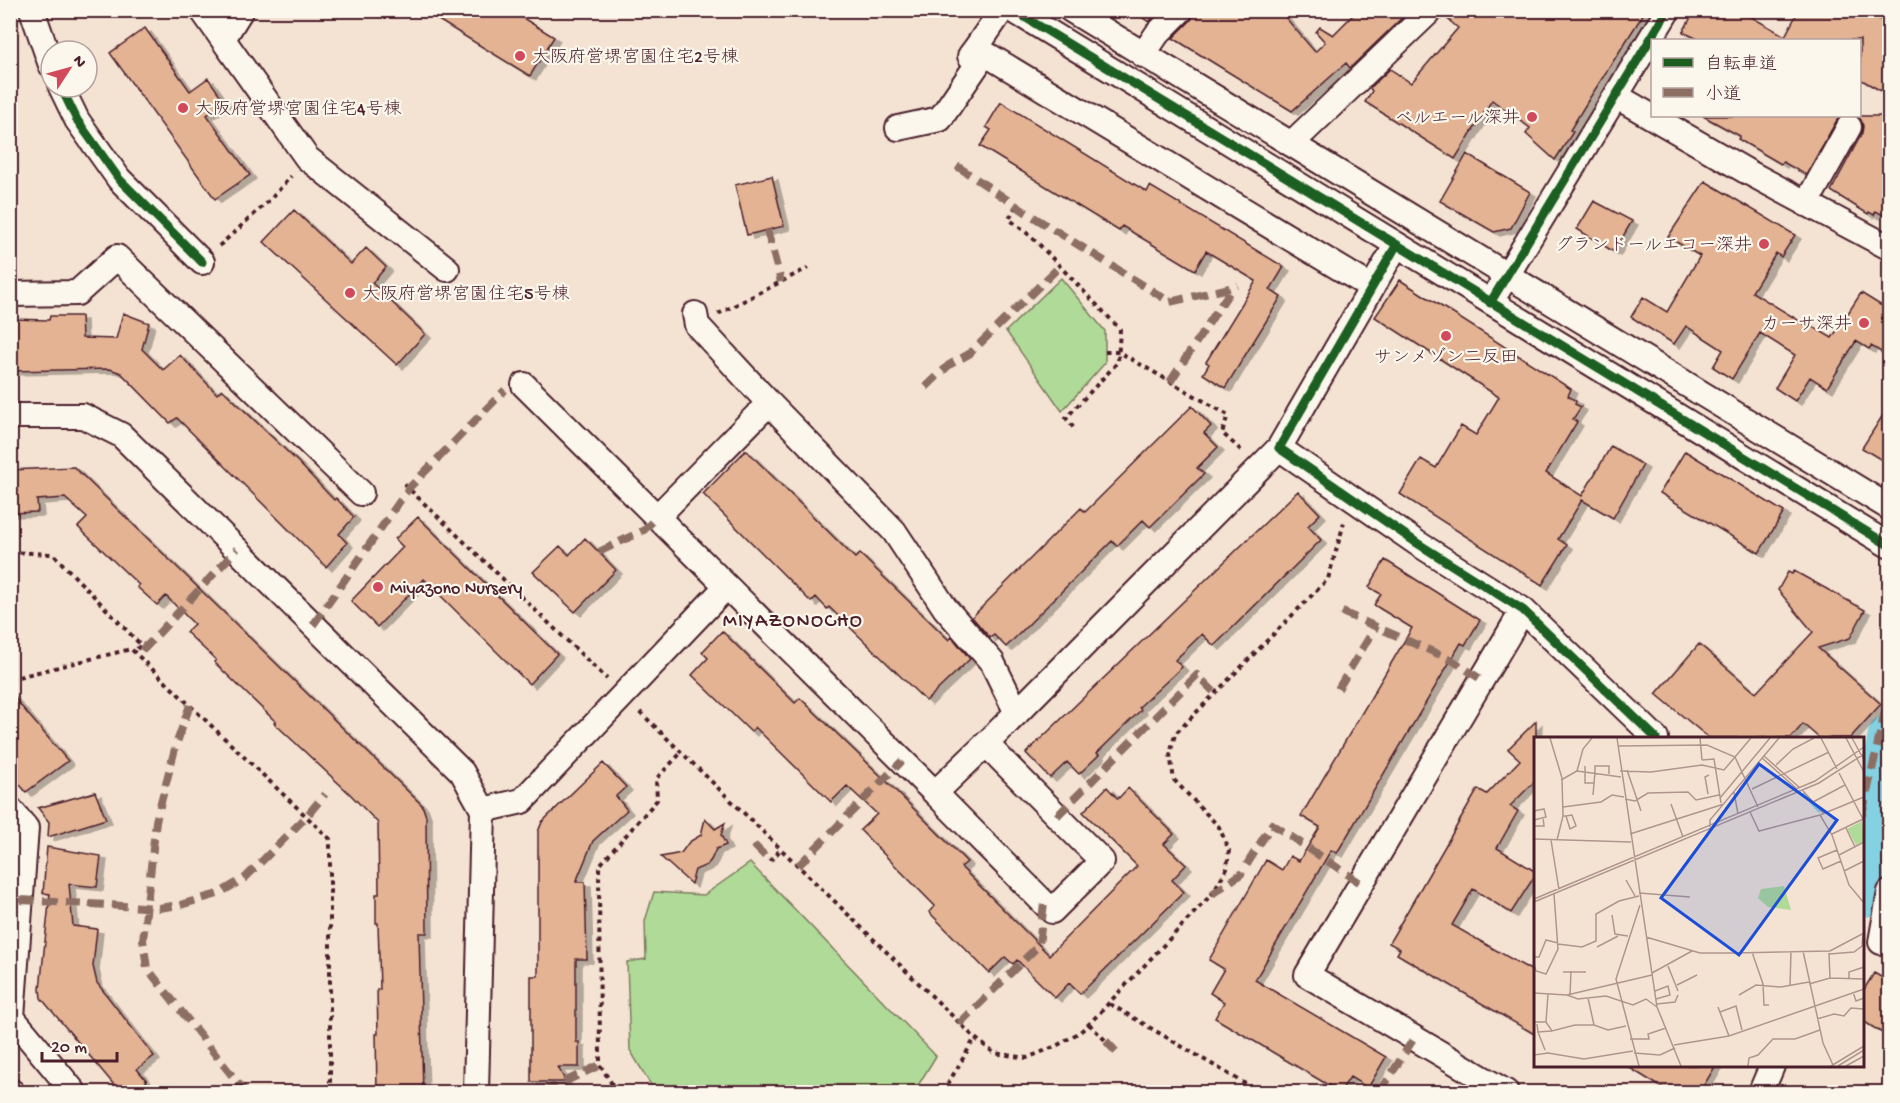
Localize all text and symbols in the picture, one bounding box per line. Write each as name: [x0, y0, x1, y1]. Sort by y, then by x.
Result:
north arrow: [39, 39, 99, 99]
legend: [1651, 39, 1861, 117]
place label: 大阪府営堺宮園住宅2号棟: [532, 47, 739, 69]
marker: 大阪府営堺宮園住宅2号棟: [513, 49, 527, 63]
text: N: [68, 52, 89, 72]
text: 自転車道: [1705, 54, 1777, 76]
text: 小道: [1705, 84, 1741, 106]
place label: 大阪府営堺宮園住宅4号棟: [195, 99, 402, 121]
marker: 大阪府営堺宮園住宅4号棟: [176, 101, 190, 115]
place label: ベルエール深井: [1395, 108, 1520, 130]
marker: ベルエール深井: [1525, 110, 1539, 124]
place label: グランドールエコー深井: [1555, 235, 1752, 257]
marker: グランドールエコー深井: [1757, 237, 1771, 251]
place label: 大阪府営堺宮園住宅5号棟: [362, 284, 569, 306]
marker: 大阪府営堺宮園住宅5号棟: [343, 286, 357, 300]
place label: カーサ深井: [1761, 314, 1852, 336]
marker: カーサ深井: [1857, 316, 1871, 330]
marker: サンメゾン二反田: [1439, 329, 1453, 343]
place label: サンメゾン二反田: [1374, 347, 1518, 369]
place label: Miyazono Nursery: [390, 579, 523, 600]
marker: Miyazono Nursery: [371, 580, 385, 594]
district label: MIYAZONOCHO: [723, 611, 863, 634]
inset map: [1534, 737, 1864, 1067]
scale bar: [42, 1025, 117, 1063]
text: 20 m: [51, 1038, 87, 1059]

